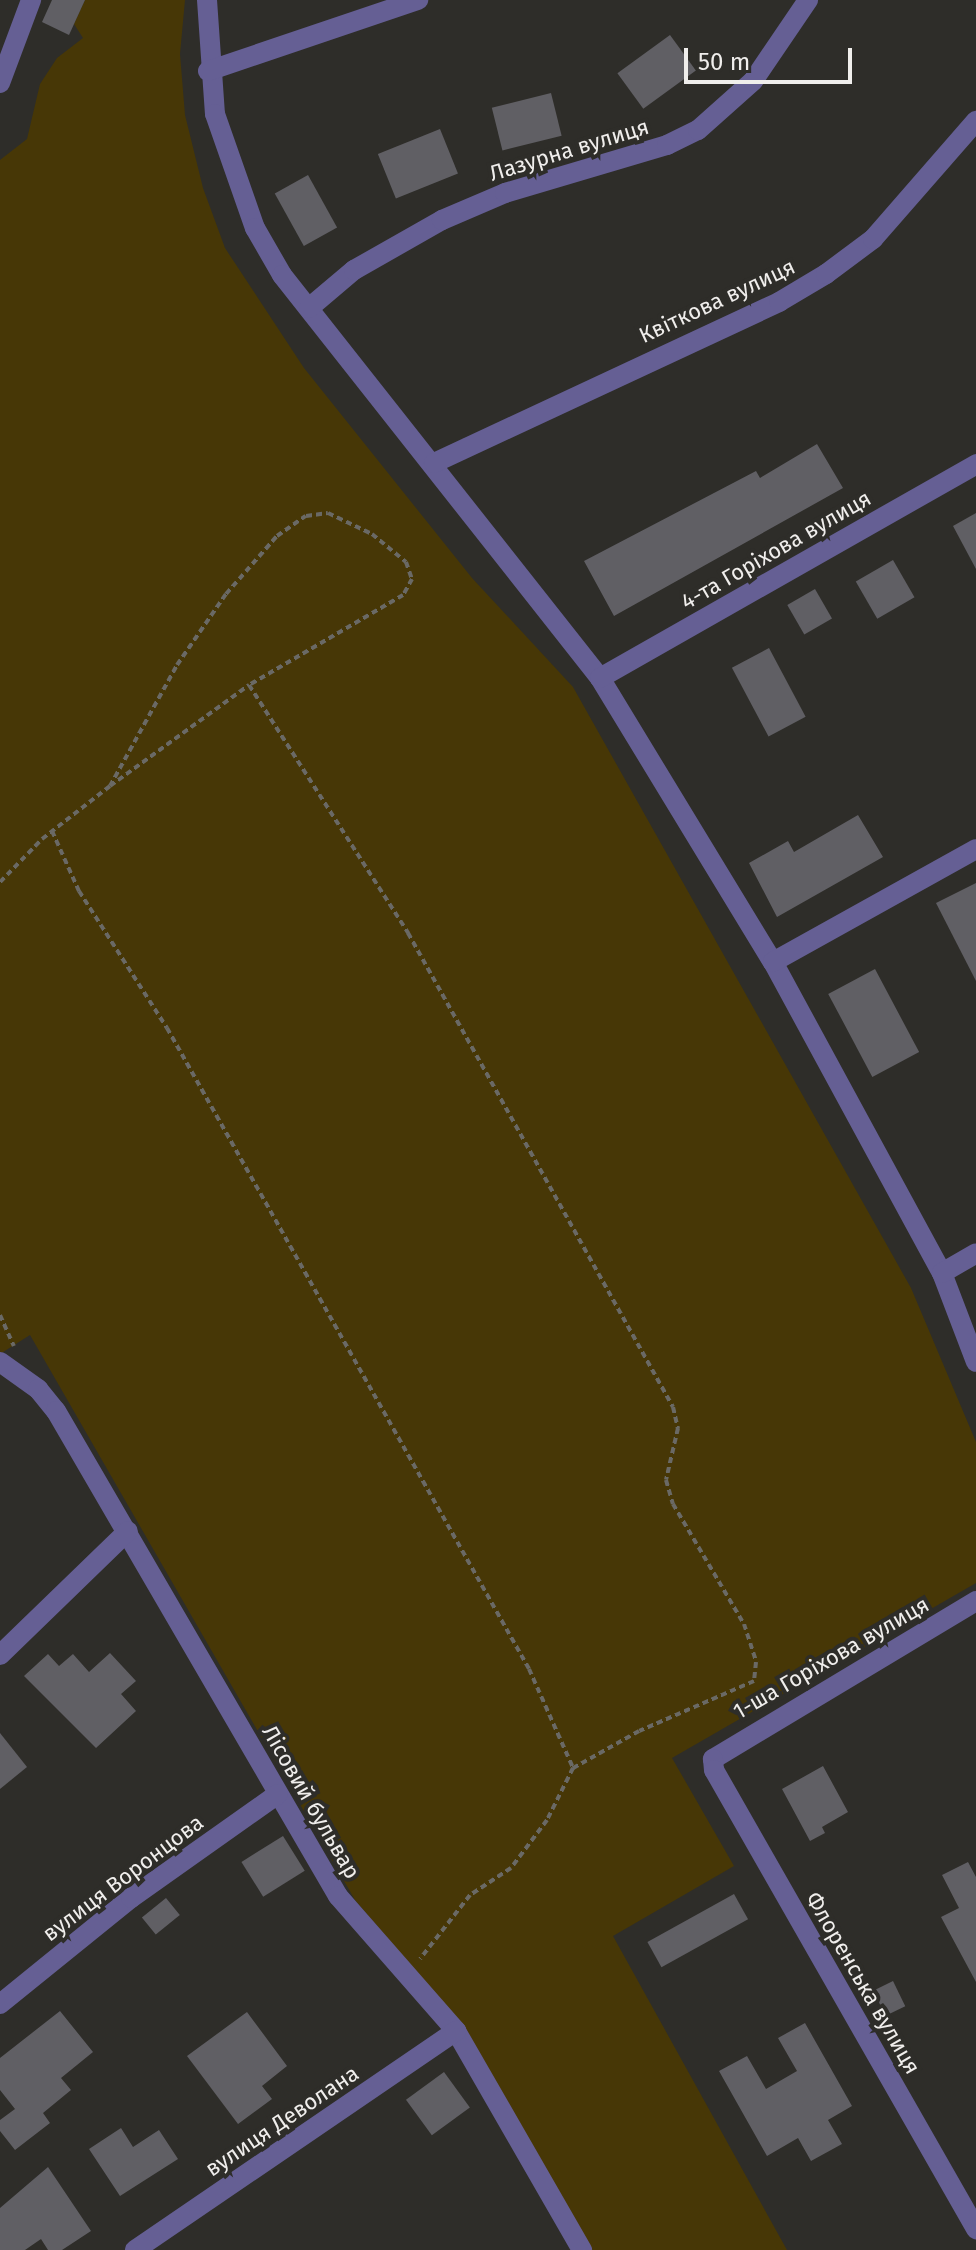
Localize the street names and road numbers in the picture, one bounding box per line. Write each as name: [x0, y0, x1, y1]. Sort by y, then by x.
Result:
street label: Лазурна вулиця: [486, 113, 652, 187]
street label: Квіткова вулиця: [635, 253, 799, 349]
street label: 4-та Горіхова вулиця: [676, 485, 876, 615]
street label: 1-ша Горіхова вулиця: [728, 1591, 934, 1725]
street label: Лісовий бульвар: [256, 1721, 366, 1883]
street label: вулиця Воронцова: [38, 1809, 208, 1947]
street label: Флоренська вулиця: [800, 1887, 926, 2079]
street label: вулиця Деволана: [200, 2060, 364, 2182]

